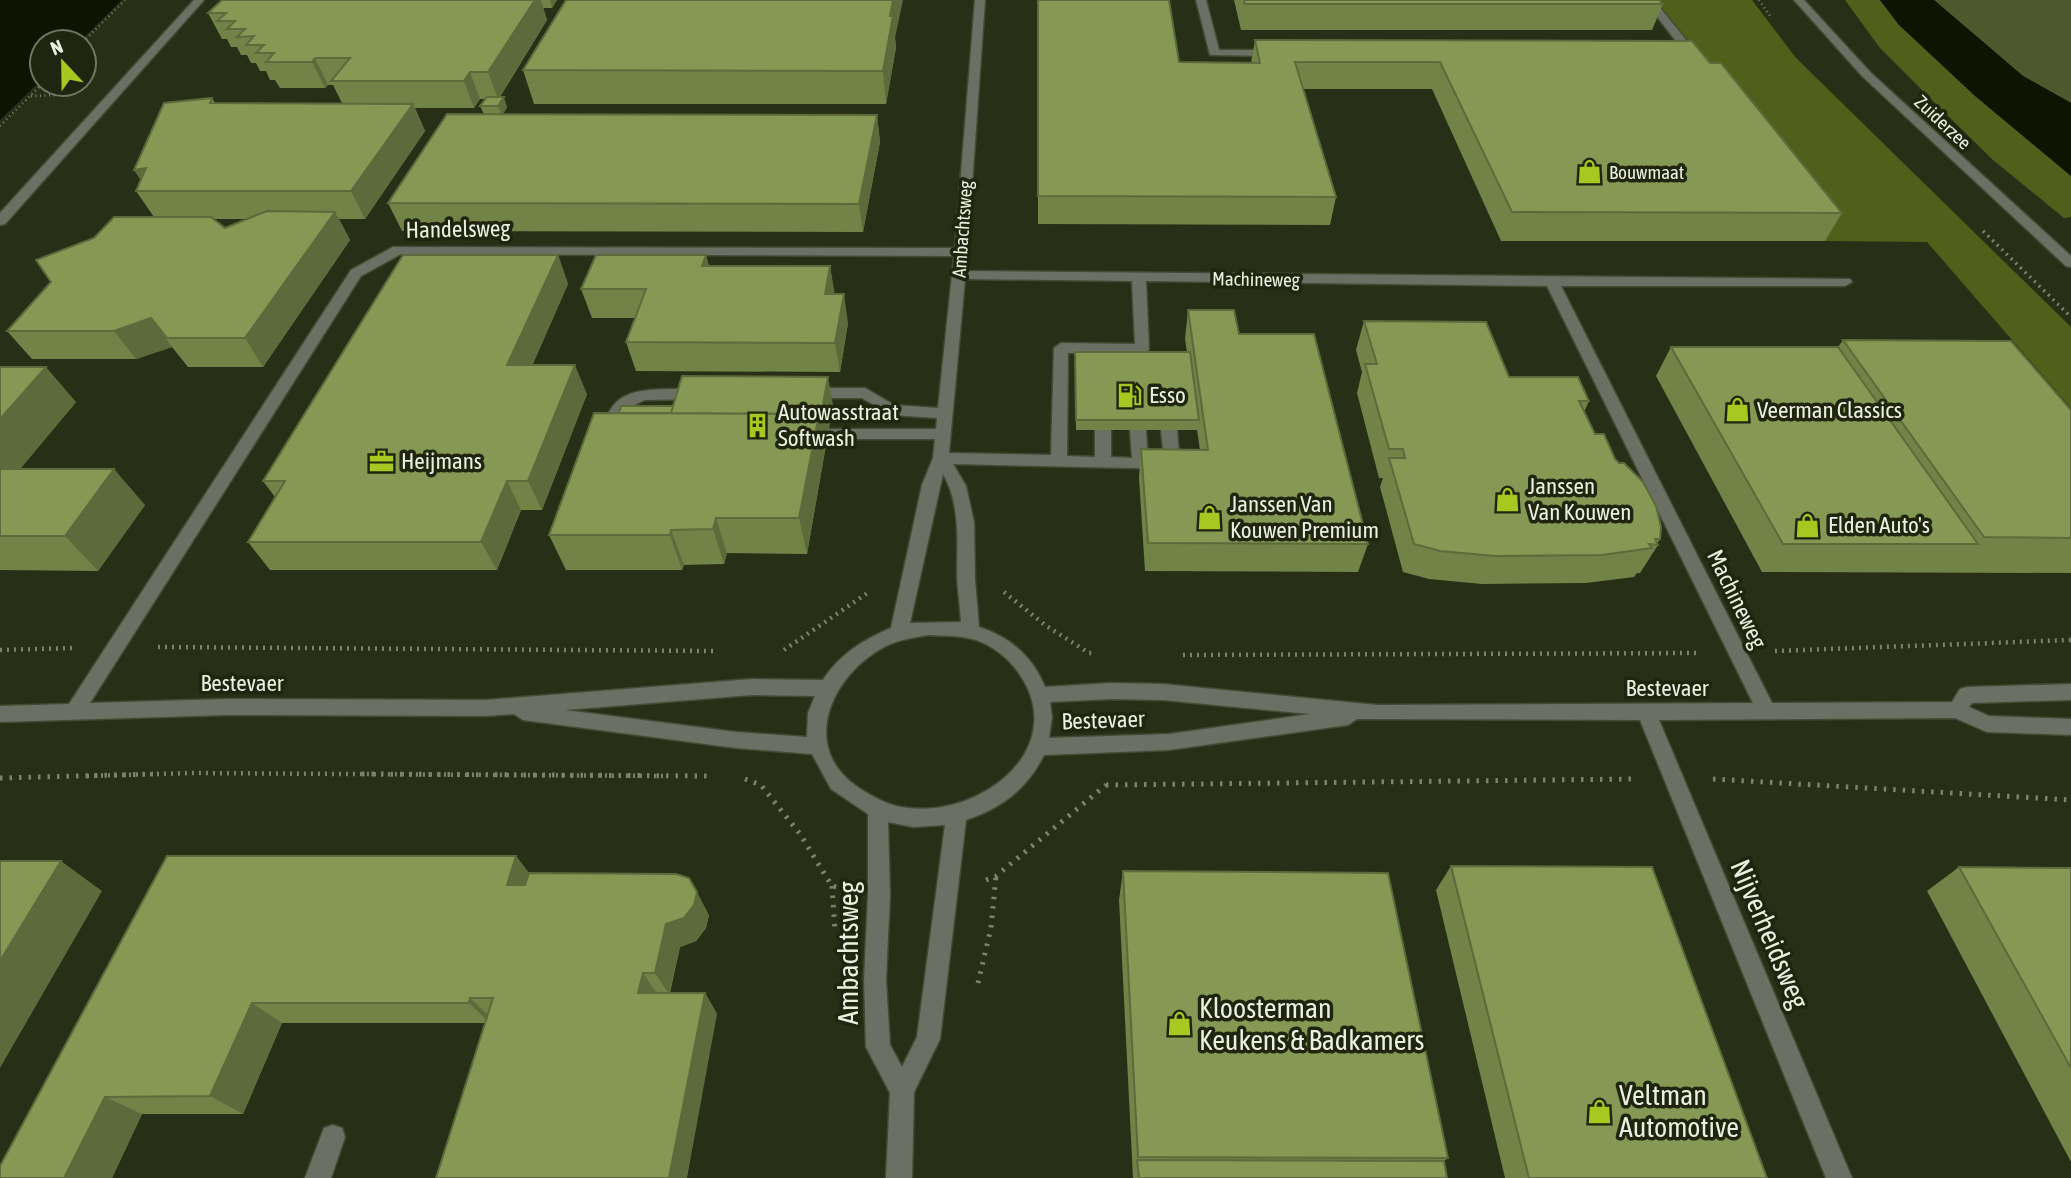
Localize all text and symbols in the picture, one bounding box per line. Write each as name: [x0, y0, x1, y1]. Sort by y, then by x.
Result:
north arrow: [28, 28, 98, 98]
text: N: [47, 35, 66, 60]
street label: Zuiderzee: [1910, 90, 1976, 154]
shop icon: Bouwmaat: [1575, 158, 1603, 186]
place label: Bouwmaat: [1609, 161, 1684, 183]
street label: Ambachtsweg: [948, 179, 976, 278]
street label: Handelsweg: [405, 215, 511, 243]
street label: Machineweg: [1212, 267, 1301, 291]
fuel station icon: Esso: [1115, 381, 1143, 409]
place label: Esso: [1149, 382, 1186, 408]
shop icon: Veerman Classics: [1723, 396, 1751, 424]
place label: Veerman Classics: [1757, 397, 1902, 423]
place label: Autowasstraat Softwash: [778, 399, 899, 451]
building icon: Autowasstraat Softwash: [744, 411, 772, 439]
office icon: Heijmans: [367, 447, 395, 475]
place label: Heijmans: [401, 448, 482, 474]
place label: Janssen Van Kouwen: [1528, 473, 1631, 525]
shop icon: Janssen Van Kouwen: [1494, 485, 1522, 513]
place label: Janssen Van Kouwen Premium: [1230, 491, 1379, 543]
shop icon: Janssen Van Kouwen Premium: [1196, 503, 1224, 531]
shop icon: Elden Auto's: [1794, 511, 1822, 539]
place label: Elden Auto's: [1828, 512, 1930, 538]
street label: Machineweg: [1702, 546, 1772, 653]
street label: Bestevaer: [200, 670, 285, 696]
street label: Bestevaer: [1625, 675, 1710, 701]
street label: Bestevaer: [1061, 706, 1146, 734]
street label: Nijverheidsweg: [1724, 855, 1816, 1013]
street label: Ambachtsweg: [832, 881, 864, 1025]
place label: Kloosterman Keukens & Badkamers: [1199, 992, 1425, 1056]
shop icon: Kloosterman Keukens & Badkamers: [1165, 1010, 1193, 1038]
place label: Veltman Automotive: [1619, 1079, 1739, 1143]
shop icon: Veltman Automotive: [1585, 1097, 1613, 1125]

